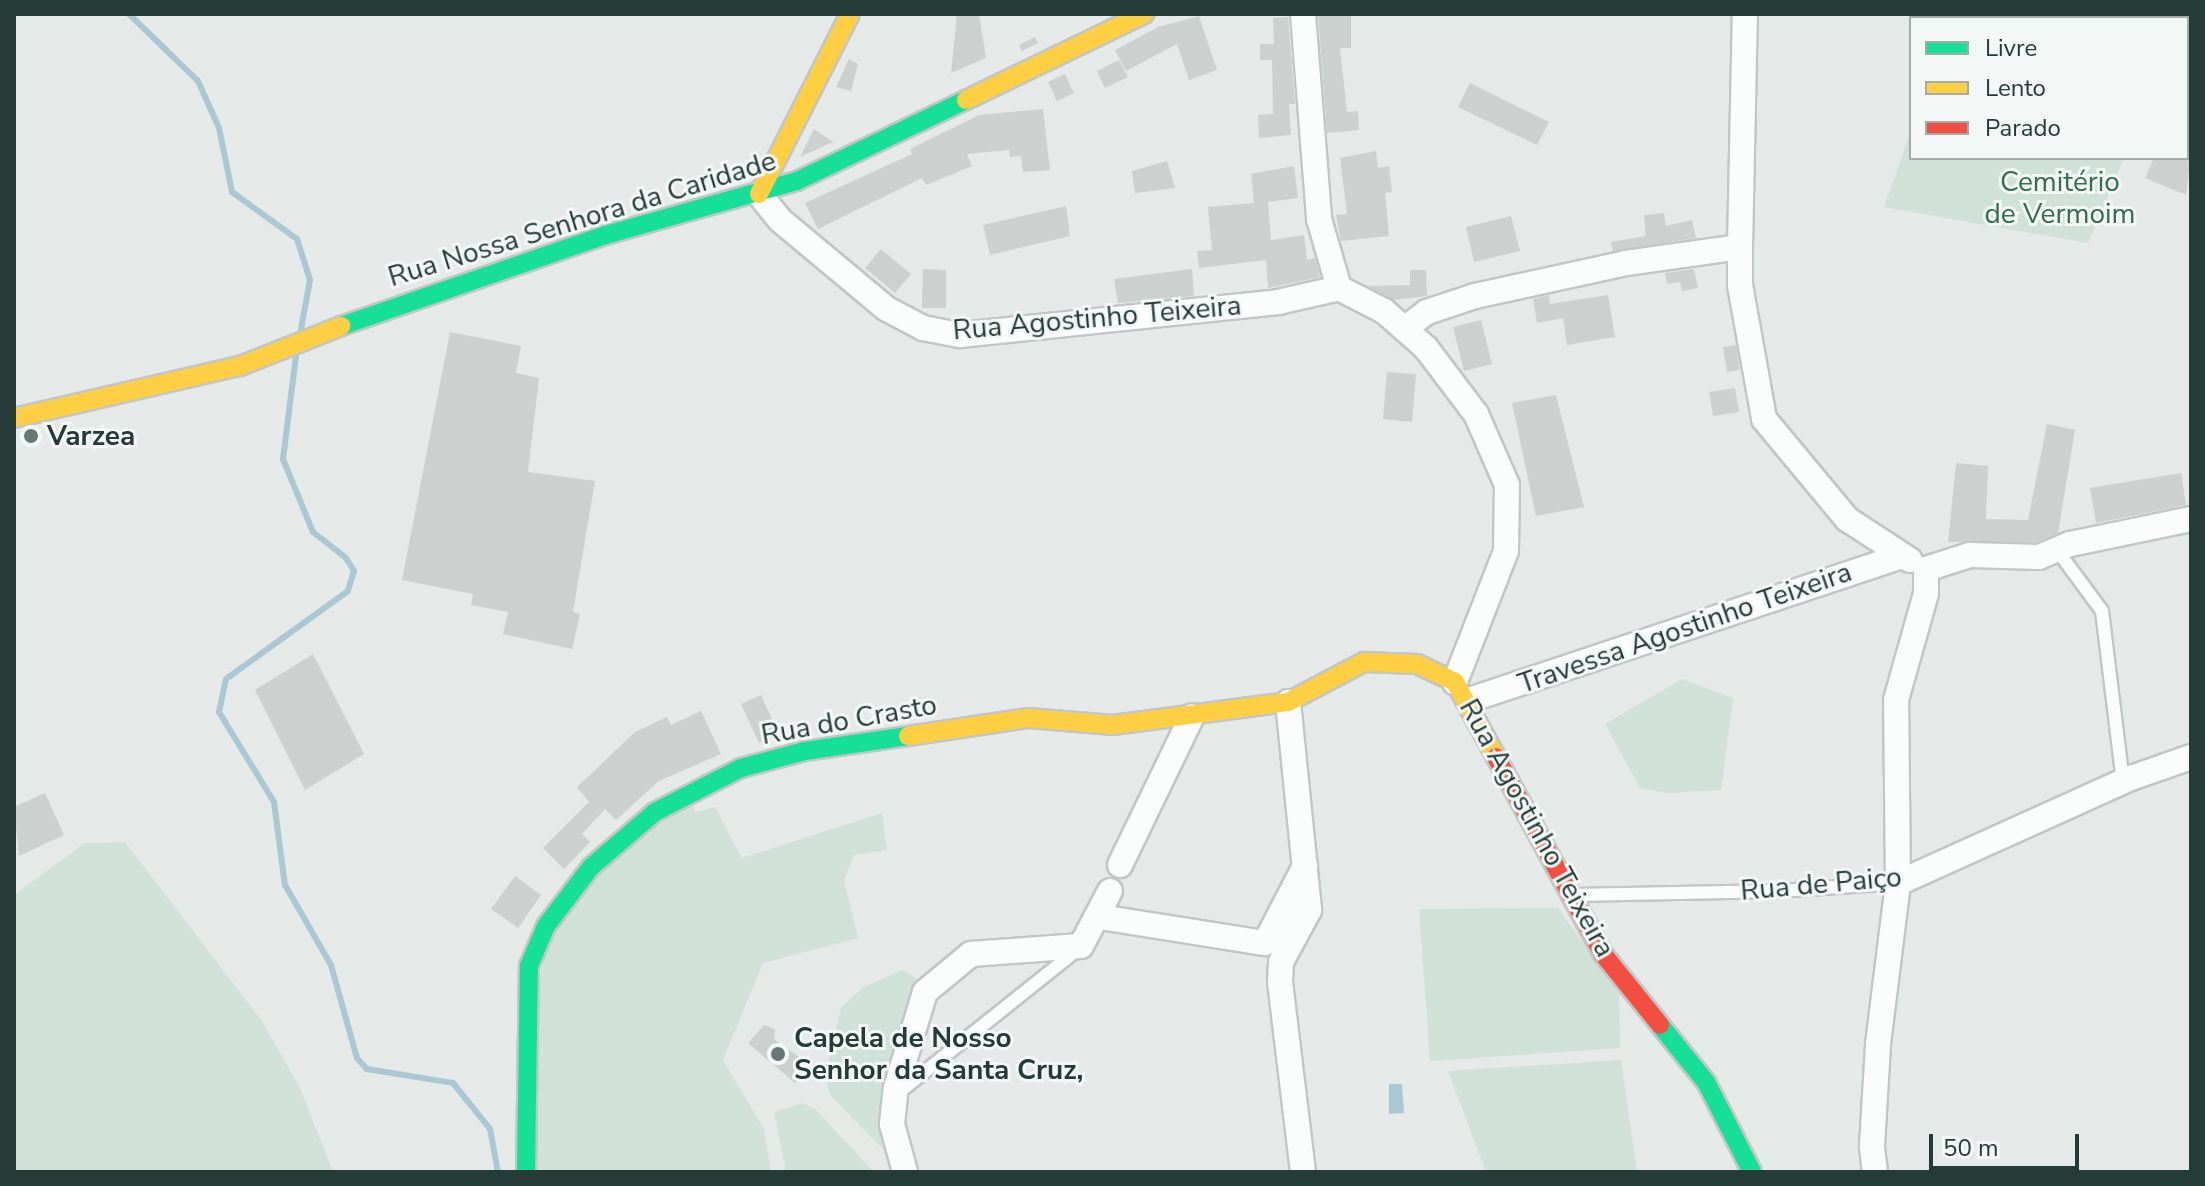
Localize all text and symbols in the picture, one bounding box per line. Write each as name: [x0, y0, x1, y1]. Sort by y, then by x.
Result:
legend: [1909, 16, 2189, 160]
text: Livre: [1985, 32, 2037, 64]
text: Lento: [1985, 72, 2046, 104]
text: Parado: [1985, 112, 2061, 144]
street label: Rua Nossa Senhora da Caridade: [384, 144, 780, 294]
park label: Cemitério de Vermoim: [1985, 165, 2135, 231]
street label: Rua Agostinho Teixeira: [951, 289, 1243, 347]
place label: Varzea: [47, 419, 135, 453]
marker: Varzea: [22, 427, 40, 445]
street label: Travessa Agostinho Teixeira: [1514, 555, 1856, 701]
street label: Rua do Crasto: [759, 688, 939, 752]
street label: Rua Agostinho Teixeira: [1452, 693, 1622, 963]
street label: Rua de Paiço: [1739, 860, 1903, 908]
place label: Capela de Nosso Senhor da Santa Cruz,: [794, 1021, 1083, 1087]
marker: Capela de Nosso Senhor da Santa Cruz,: [769, 1045, 787, 1063]
scale bar: [1933, 1118, 2083, 1168]
text: 50 m: [1943, 1132, 1999, 1164]

